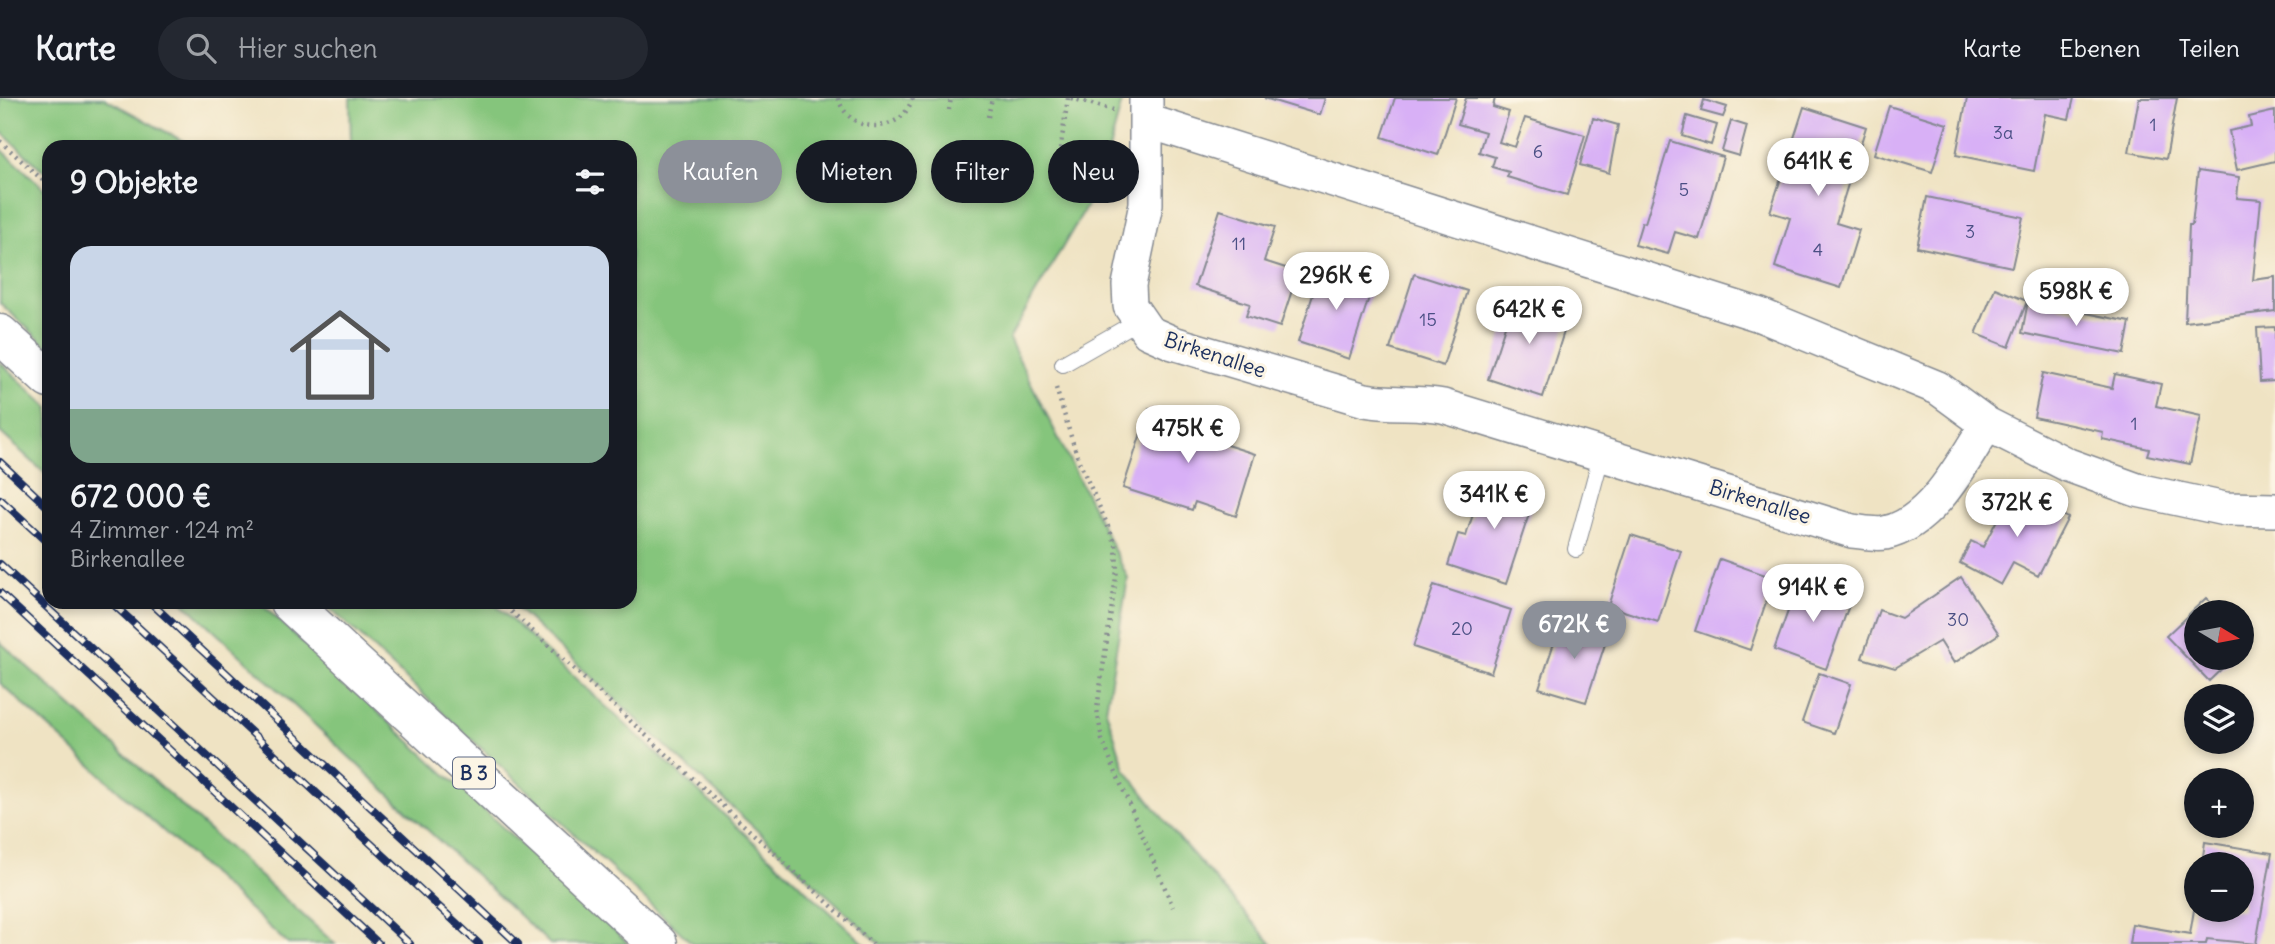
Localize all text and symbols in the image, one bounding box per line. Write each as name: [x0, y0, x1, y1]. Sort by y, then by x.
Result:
search box: [158, 17, 648, 80]
text: Karte: [35, 27, 116, 69]
icon: search: [182, 29, 220, 67]
text: Hier suchen: [238, 32, 378, 65]
text: Karte: [1963, 33, 2022, 63]
text: Ebenen: [2060, 33, 2141, 63]
text: Teilen: [2179, 33, 2240, 63]
house number: 1: [2149, 113, 2157, 136]
house number: 3a: [1993, 121, 2013, 144]
pin: 641K €: [1761, 139, 1875, 198]
chip: Kaufen: [658, 140, 782, 203]
chip: Mieten: [796, 140, 917, 203]
chip: Filter: [931, 140, 1034, 203]
chip: Neu: [1048, 140, 1139, 203]
house number: 6: [1533, 140, 1543, 163]
text: 641K €: [1783, 146, 1853, 175]
text: 9 Objekte: [70, 163, 198, 201]
icon: filters: [571, 163, 609, 201]
house number: 5: [1679, 178, 1689, 201]
house number: 3: [1965, 220, 1975, 243]
house number: 11: [1232, 232, 1246, 255]
house number: 4: [1813, 238, 1823, 261]
pin: 296K €: [1279, 252, 1393, 312]
text: 296K €: [1299, 260, 1373, 289]
pin: 598K €: [2019, 268, 2133, 328]
text: 598K €: [2039, 276, 2113, 305]
pin: 642K €: [1472, 286, 1586, 346]
icon: home: [277, 292, 403, 418]
text: 642K €: [1492, 294, 1566, 323]
house number: 15: [1419, 308, 1437, 331]
street label: Birkenallee: [1161, 325, 1269, 384]
pin: 475K €: [1131, 406, 1245, 465]
house number: 1: [2130, 412, 2138, 435]
text: 475K €: [1152, 413, 1224, 442]
pin: 341K €: [1437, 472, 1551, 531]
street label: Birkenallee: [1706, 473, 1814, 530]
text: 672 000 €: [70, 477, 211, 515]
text: 341K €: [1459, 479, 1529, 508]
pin: 372K €: [1960, 480, 2074, 539]
text: 372K €: [1981, 487, 2053, 516]
text: 4 Zimmer · 124 m²: [70, 515, 254, 544]
text: Birkenallee: [70, 544, 185, 573]
pin: 914K €: [1756, 564, 1870, 624]
text: 914K €: [1778, 572, 1848, 601]
north arrow: [2184, 600, 2254, 670]
map controls: [2184, 600, 2254, 922]
pin: 672K €: [1517, 602, 1631, 661]
house number: 30: [1947, 608, 1969, 631]
text: 672K €: [1538, 609, 1610, 638]
house number: 20: [1451, 617, 1473, 640]
button: layers: [2184, 684, 2254, 754]
road number: B 3: [453, 758, 495, 788]
button: +: [2184, 768, 2254, 838]
button: −: [2184, 852, 2254, 922]

